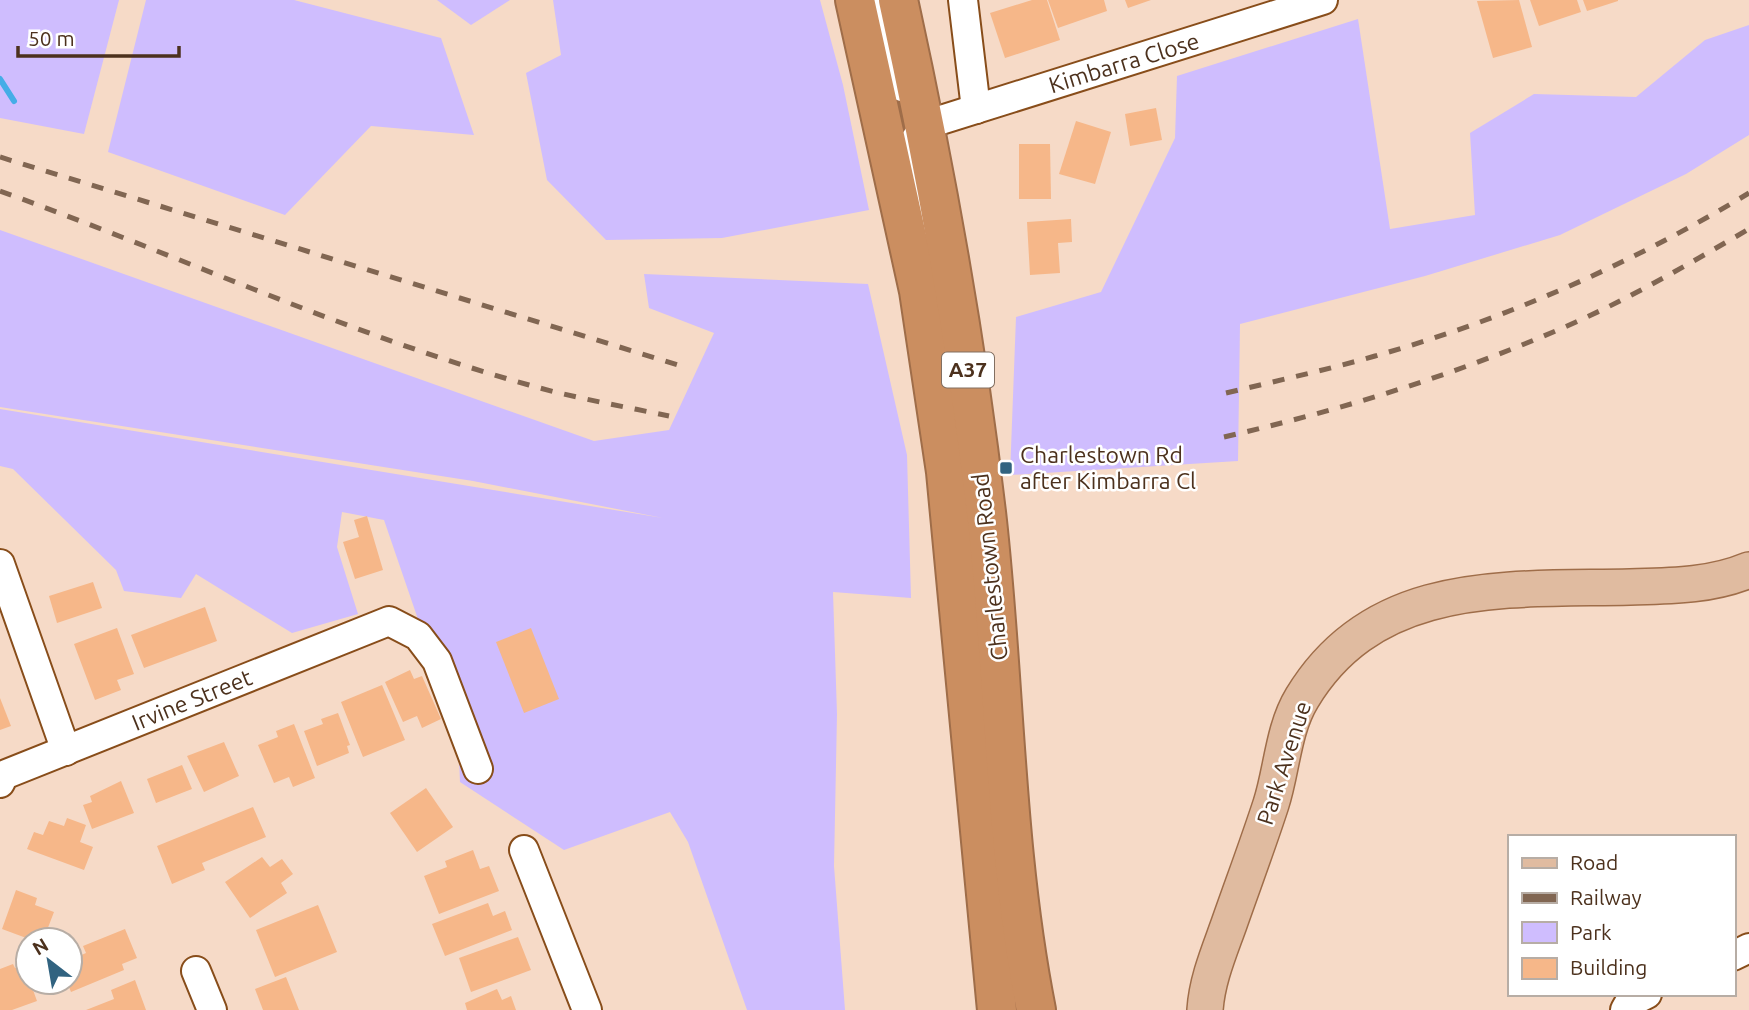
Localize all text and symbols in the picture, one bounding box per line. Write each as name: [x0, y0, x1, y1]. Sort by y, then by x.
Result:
scale bar: [18, 14, 178, 58]
text: 50 m: [28, 26, 75, 50]
street label: Kimbarra Close: [1046, 28, 1202, 97]
road number: A37: [942, 352, 994, 388]
place label: Charlestown Rd after Kimbarra Cl: [1020, 442, 1196, 493]
marker: Charlestown Rd after Kimbarra Cl: [998, 460, 1014, 476]
street label: Charlestown Road: [967, 472, 1012, 662]
street label: Irvine Street: [128, 664, 255, 735]
street label: Park Avenue: [1252, 698, 1315, 828]
legend: [1508, 835, 1735, 996]
text: Road: [1570, 850, 1618, 874]
text: Railway: [1570, 885, 1642, 909]
text: Park: [1570, 920, 1612, 944]
north arrow: [14, 926, 84, 996]
text: N: [28, 933, 52, 960]
text: Building: [1570, 955, 1647, 979]

